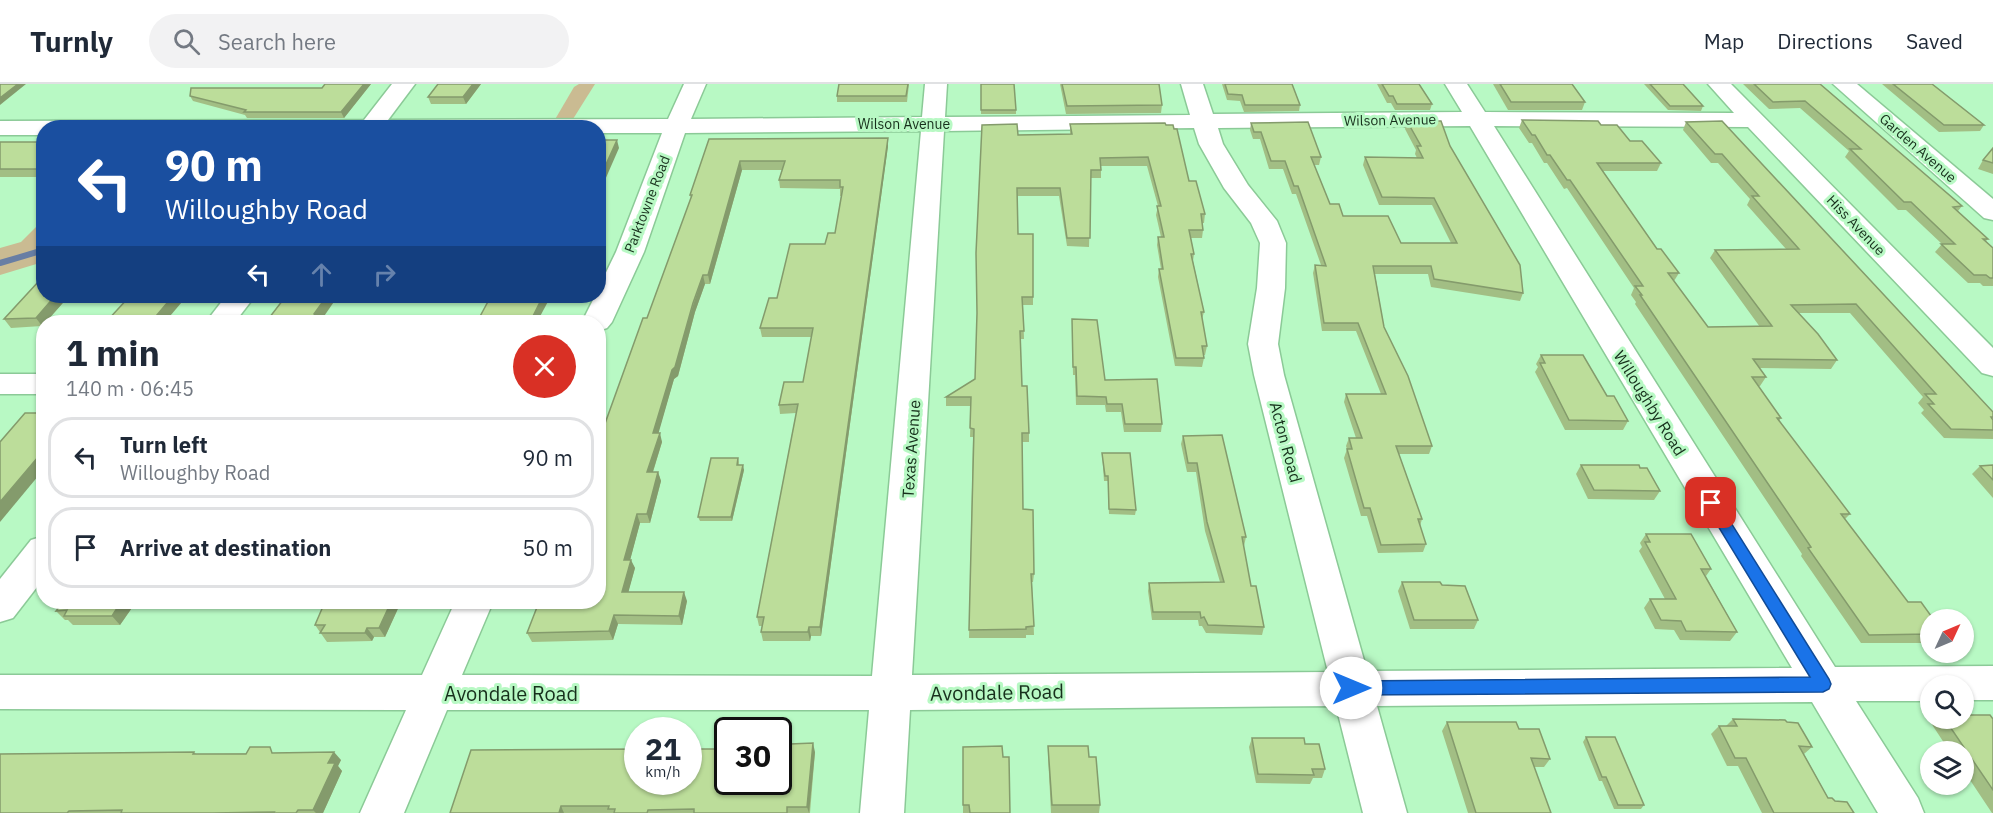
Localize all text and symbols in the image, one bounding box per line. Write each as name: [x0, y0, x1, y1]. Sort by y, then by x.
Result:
search box: [149, 14, 569, 68]
text: Turnly: [30, 23, 113, 60]
icon: search: [170, 25, 203, 58]
text: Search here: [218, 27, 336, 56]
text: Map: [1704, 27, 1744, 55]
text: Directions: [1777, 27, 1873, 55]
text: Saved: [1906, 27, 1963, 55]
street label: Wilson Avenue: [1344, 110, 1437, 130]
street label: Garden Avenue: [1876, 110, 1960, 187]
street label: Wilson Avenue: [858, 115, 951, 133]
text: 90 m: [165, 138, 263, 193]
icon: left: [66, 144, 144, 222]
street label: Parktowne Road: [620, 153, 674, 255]
text: Willoughby Road: [165, 191, 368, 226]
street label: Hiss Avenue: [1823, 191, 1889, 259]
icon: left: [242, 258, 275, 291]
icon: ahead: [305, 258, 338, 291]
icon: right: [368, 258, 401, 291]
text: 1 min: [66, 329, 160, 376]
button: close: [513, 335, 576, 398]
street label: Willoughby Road: [1610, 347, 1690, 459]
text: 140 m · 06:45: [66, 375, 194, 402]
street label: Texas Avenue: [898, 399, 924, 499]
street label: Acton Road: [1266, 400, 1306, 484]
text: Turn left: [120, 430, 208, 459]
icon: left: [69, 441, 102, 474]
text: 90 m: [522, 443, 573, 472]
text: Willoughby Road: [120, 459, 270, 486]
pin: [1685, 477, 1736, 528]
icon: arrive: [1694, 486, 1727, 519]
icon: arrive: [69, 531, 102, 564]
text: Arrive at destination: [120, 533, 331, 562]
text: 50 m: [522, 533, 573, 562]
north arrow: [1920, 609, 1974, 663]
map controls: [1920, 609, 1974, 795]
position arrow: [1319, 656, 1383, 720]
button: search: [1920, 675, 1974, 729]
street label: Avondale Road: [930, 677, 1064, 707]
street label: Avondale Road: [444, 680, 578, 707]
speed limit sign: 30: [714, 717, 792, 795]
text: 21: [645, 729, 681, 768]
button: layers: [1920, 741, 1974, 795]
text: km/h: [645, 762, 681, 781]

